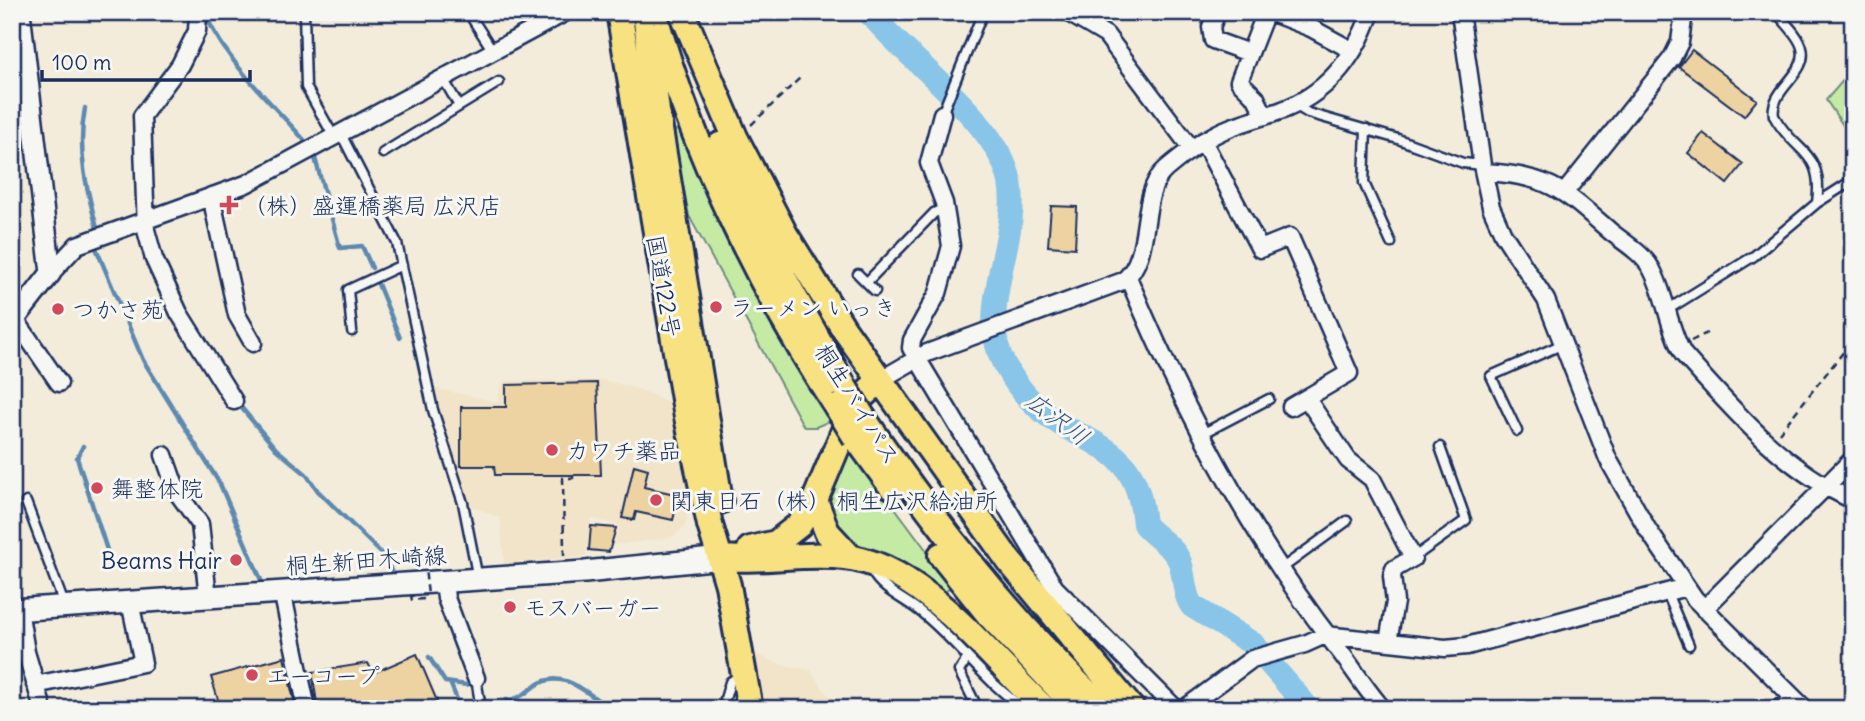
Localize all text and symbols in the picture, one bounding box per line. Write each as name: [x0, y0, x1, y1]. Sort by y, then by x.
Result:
scale bar: [42, 38, 250, 82]
text: 100 m: [52, 49, 111, 76]
place label: （株）盛運橋薬局 広沢店: [243, 191, 501, 220]
marker: （株）盛運橋薬局 広沢店: [221, 197, 237, 213]
street label: 国道122号: [641, 233, 687, 339]
place label: ラーメン いっき: [730, 293, 896, 322]
place label: つかさ苑: [72, 295, 164, 324]
marker: ラーメン いっき: [708, 299, 724, 315]
marker: つかさ苑: [50, 301, 66, 317]
street label: 桐生バイパス: [809, 338, 907, 470]
water label: 広沢川: [1020, 384, 1096, 452]
place label: カワチ薬品: [566, 436, 681, 465]
marker: カワチ薬品: [544, 442, 560, 458]
place label: 舞整体院: [111, 474, 203, 503]
marker: 舞整体院: [89, 480, 105, 496]
place label: 関東日石（株） 桐生広沢給油所: [670, 486, 997, 515]
marker: 関東日石（株） 桐生広沢給油所: [648, 492, 664, 508]
street label: 桐生新田木崎線: [285, 540, 447, 580]
place label: Beams Hair: [101, 546, 223, 575]
marker: Beams Hair: [228, 552, 244, 568]
place label: モスバーガー: [524, 593, 662, 622]
marker: モスバーガー: [502, 599, 518, 615]
place label: エーコープ: [266, 661, 380, 690]
marker: エーコープ: [244, 667, 260, 683]

